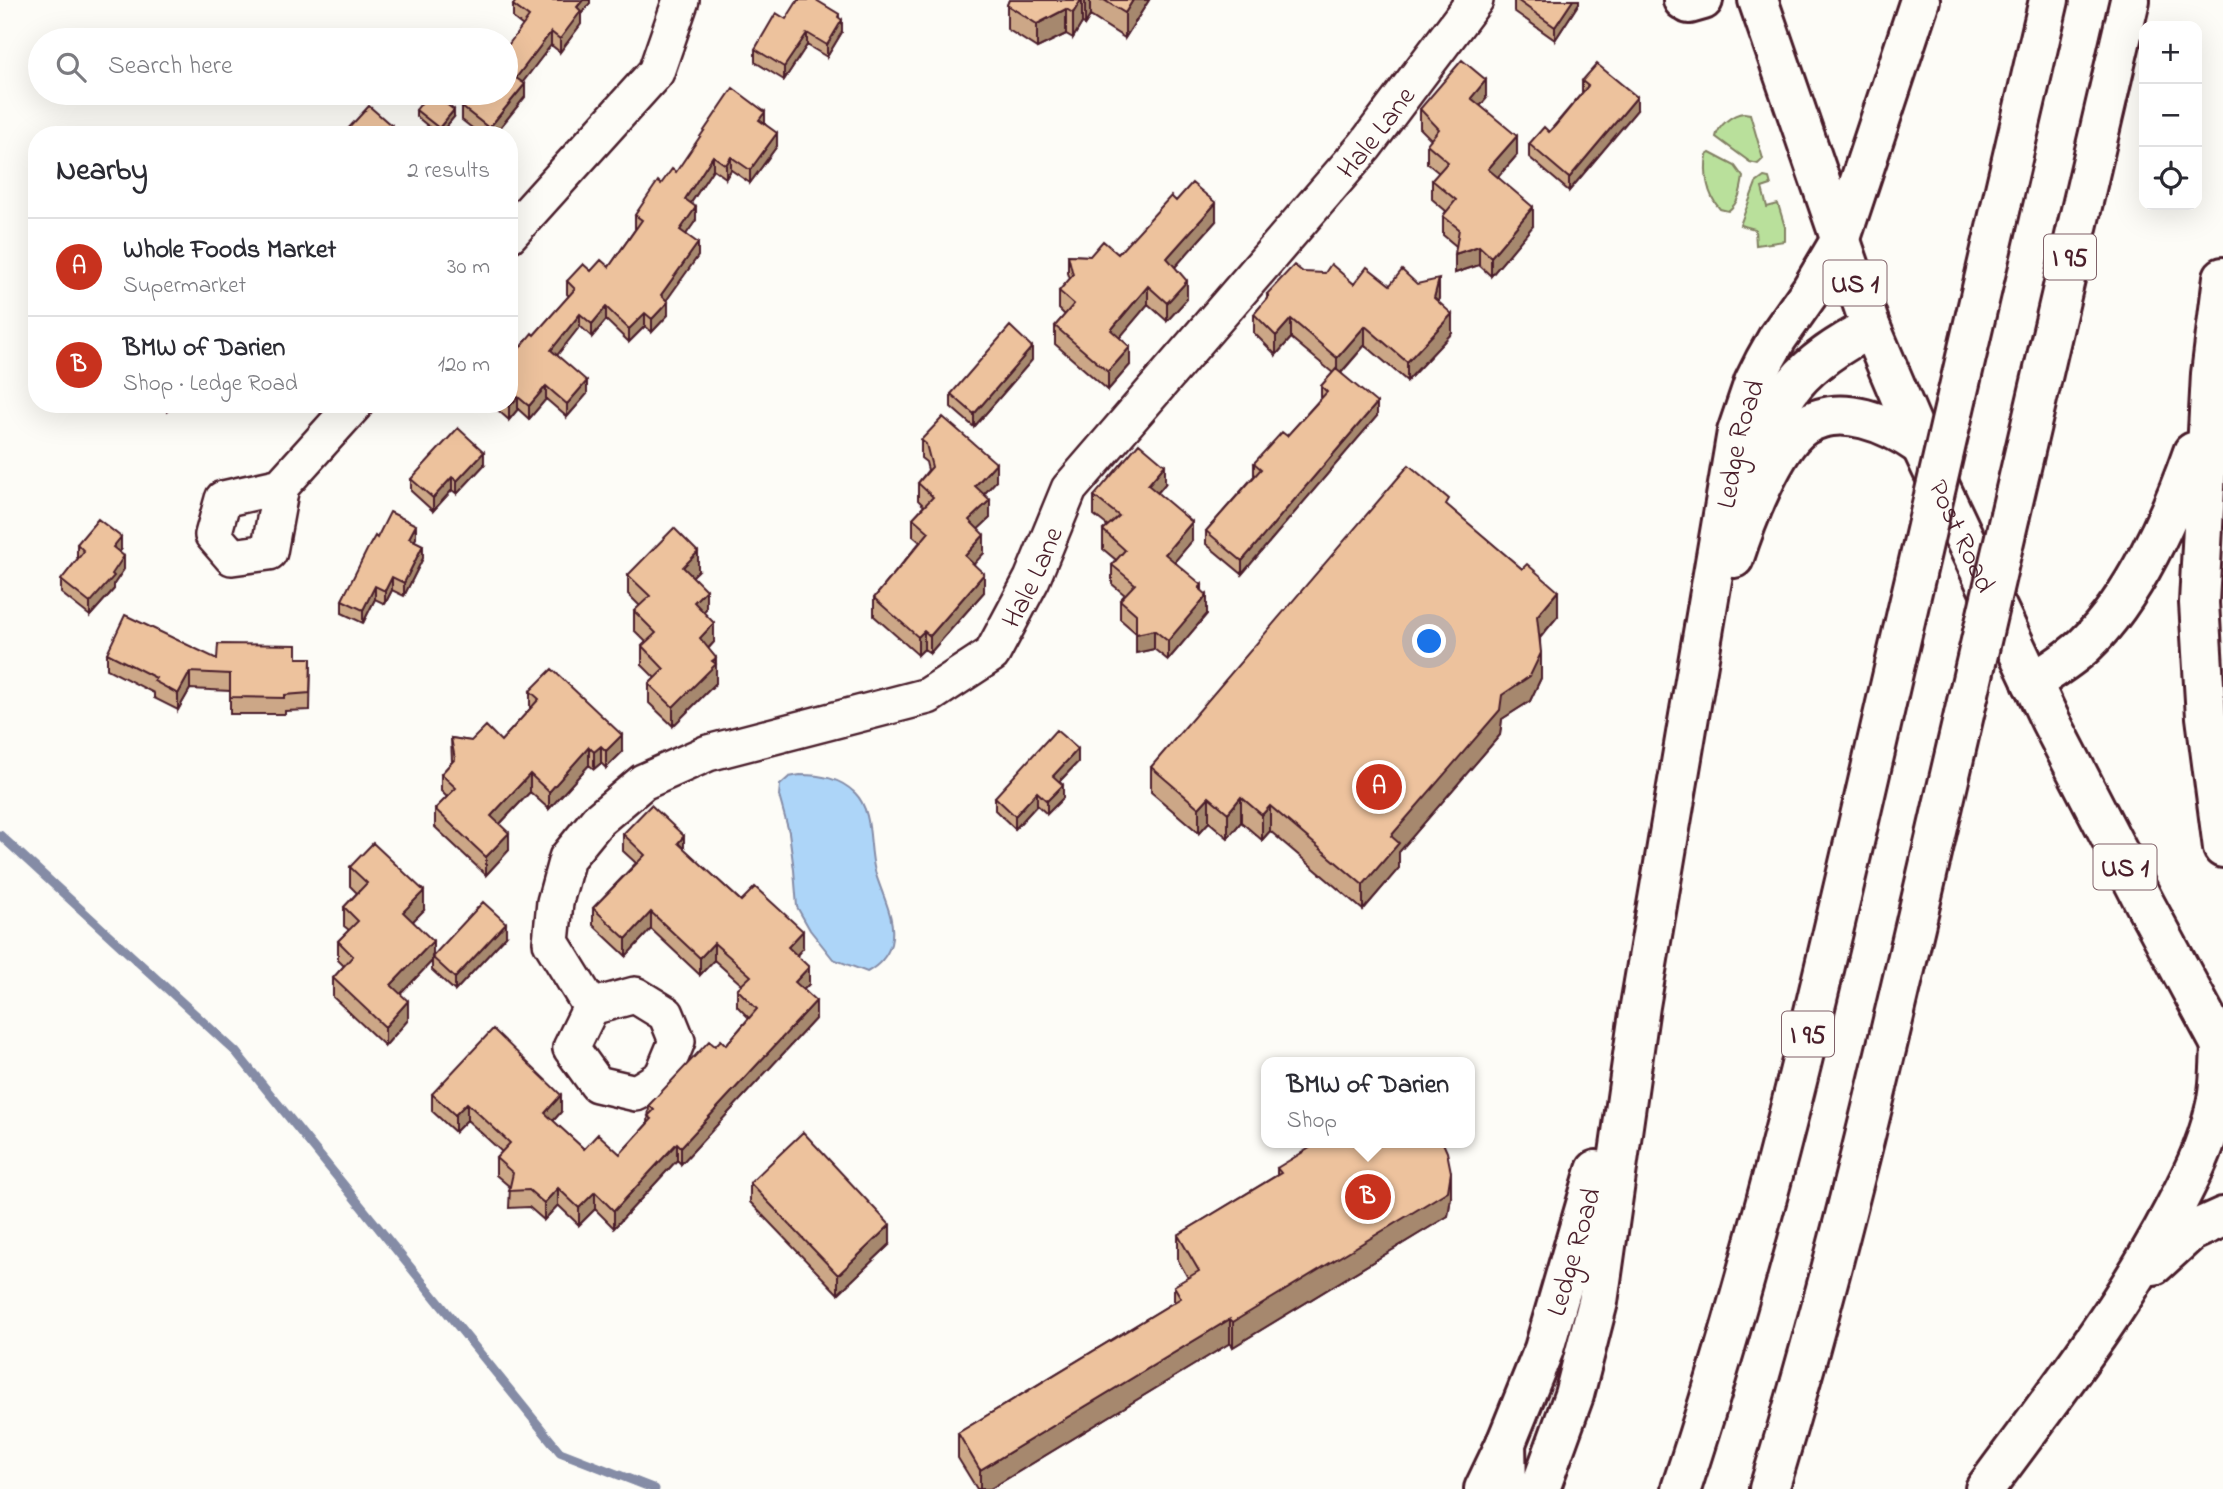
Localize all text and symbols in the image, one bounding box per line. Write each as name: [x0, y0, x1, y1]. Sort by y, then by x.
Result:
map controls: [2139, 21, 2202, 210]
button: +: [2139, 21, 2202, 84]
search box: [28, 28, 518, 105]
icon: search: [52, 48, 90, 86]
text: Search here: [108, 48, 233, 86]
street label: Hale Lane: [1328, 78, 1427, 189]
button: −: [2139, 84, 2202, 147]
button: locate: [2139, 147, 2202, 210]
text: Nearby: [56, 150, 148, 194]
text: 2 results: [407, 155, 490, 188]
text: Whole Foods Market: [123, 232, 336, 270]
road number: I 95: [2044, 234, 2096, 280]
text: A: [72, 251, 86, 284]
text: 30 m: [447, 251, 490, 284]
road number: US 1: [1824, 260, 1886, 306]
text: Supermarket: [123, 270, 246, 303]
text: BMW of Darien: [123, 330, 285, 368]
text: B: [71, 349, 87, 382]
text: 120 m: [438, 349, 490, 382]
text: Shop · Ledge Road: [123, 368, 298, 401]
street label: Ledge Road: [1707, 374, 1777, 512]
street label: Post Road: [1916, 474, 2004, 601]
street label: Hale Lane: [993, 521, 1076, 636]
your location: [1412, 624, 1446, 658]
pin: A: [1356, 761, 1402, 813]
road number: US 1: [2094, 845, 2156, 890]
road number: I 95: [1782, 1012, 1834, 1056]
popup: [1261, 1057, 1475, 1148]
text: BMW of Darien: [1287, 1067, 1449, 1105]
text: Shop: [1287, 1105, 1337, 1138]
pin: B: [1345, 1171, 1391, 1223]
street label: Ledge Road: [1538, 1183, 1614, 1321]

